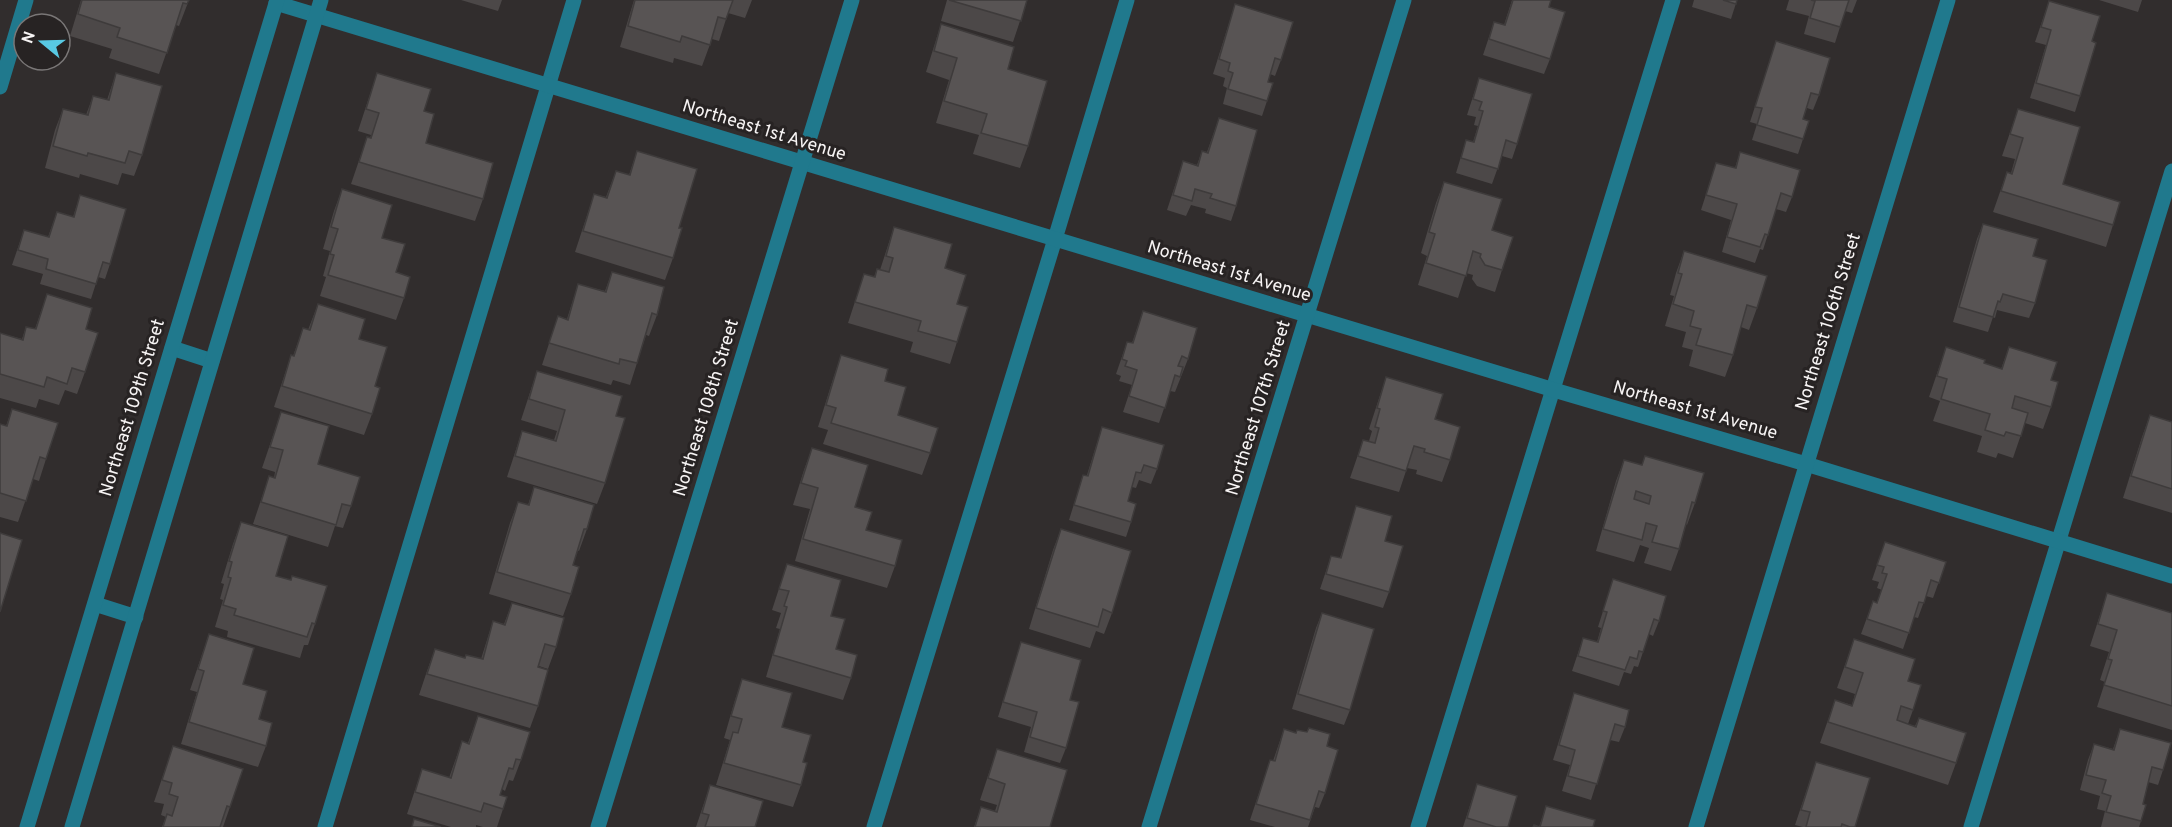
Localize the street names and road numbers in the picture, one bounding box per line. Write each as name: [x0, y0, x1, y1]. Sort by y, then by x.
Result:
street label: Northeast 1st Avenue: [679, 95, 849, 167]
street label: Northeast 106th Street: [1791, 230, 1867, 414]
street label: Northeast 1st Avenue: [1144, 236, 1314, 308]
street label: Northeast 109th Street: [95, 316, 171, 500]
street label: Northeast 108th Street: [669, 316, 745, 500]
street label: Northeast 107th Street: [1221, 318, 1297, 498]
street label: Northeast 1st Avenue: [1610, 376, 1780, 446]

